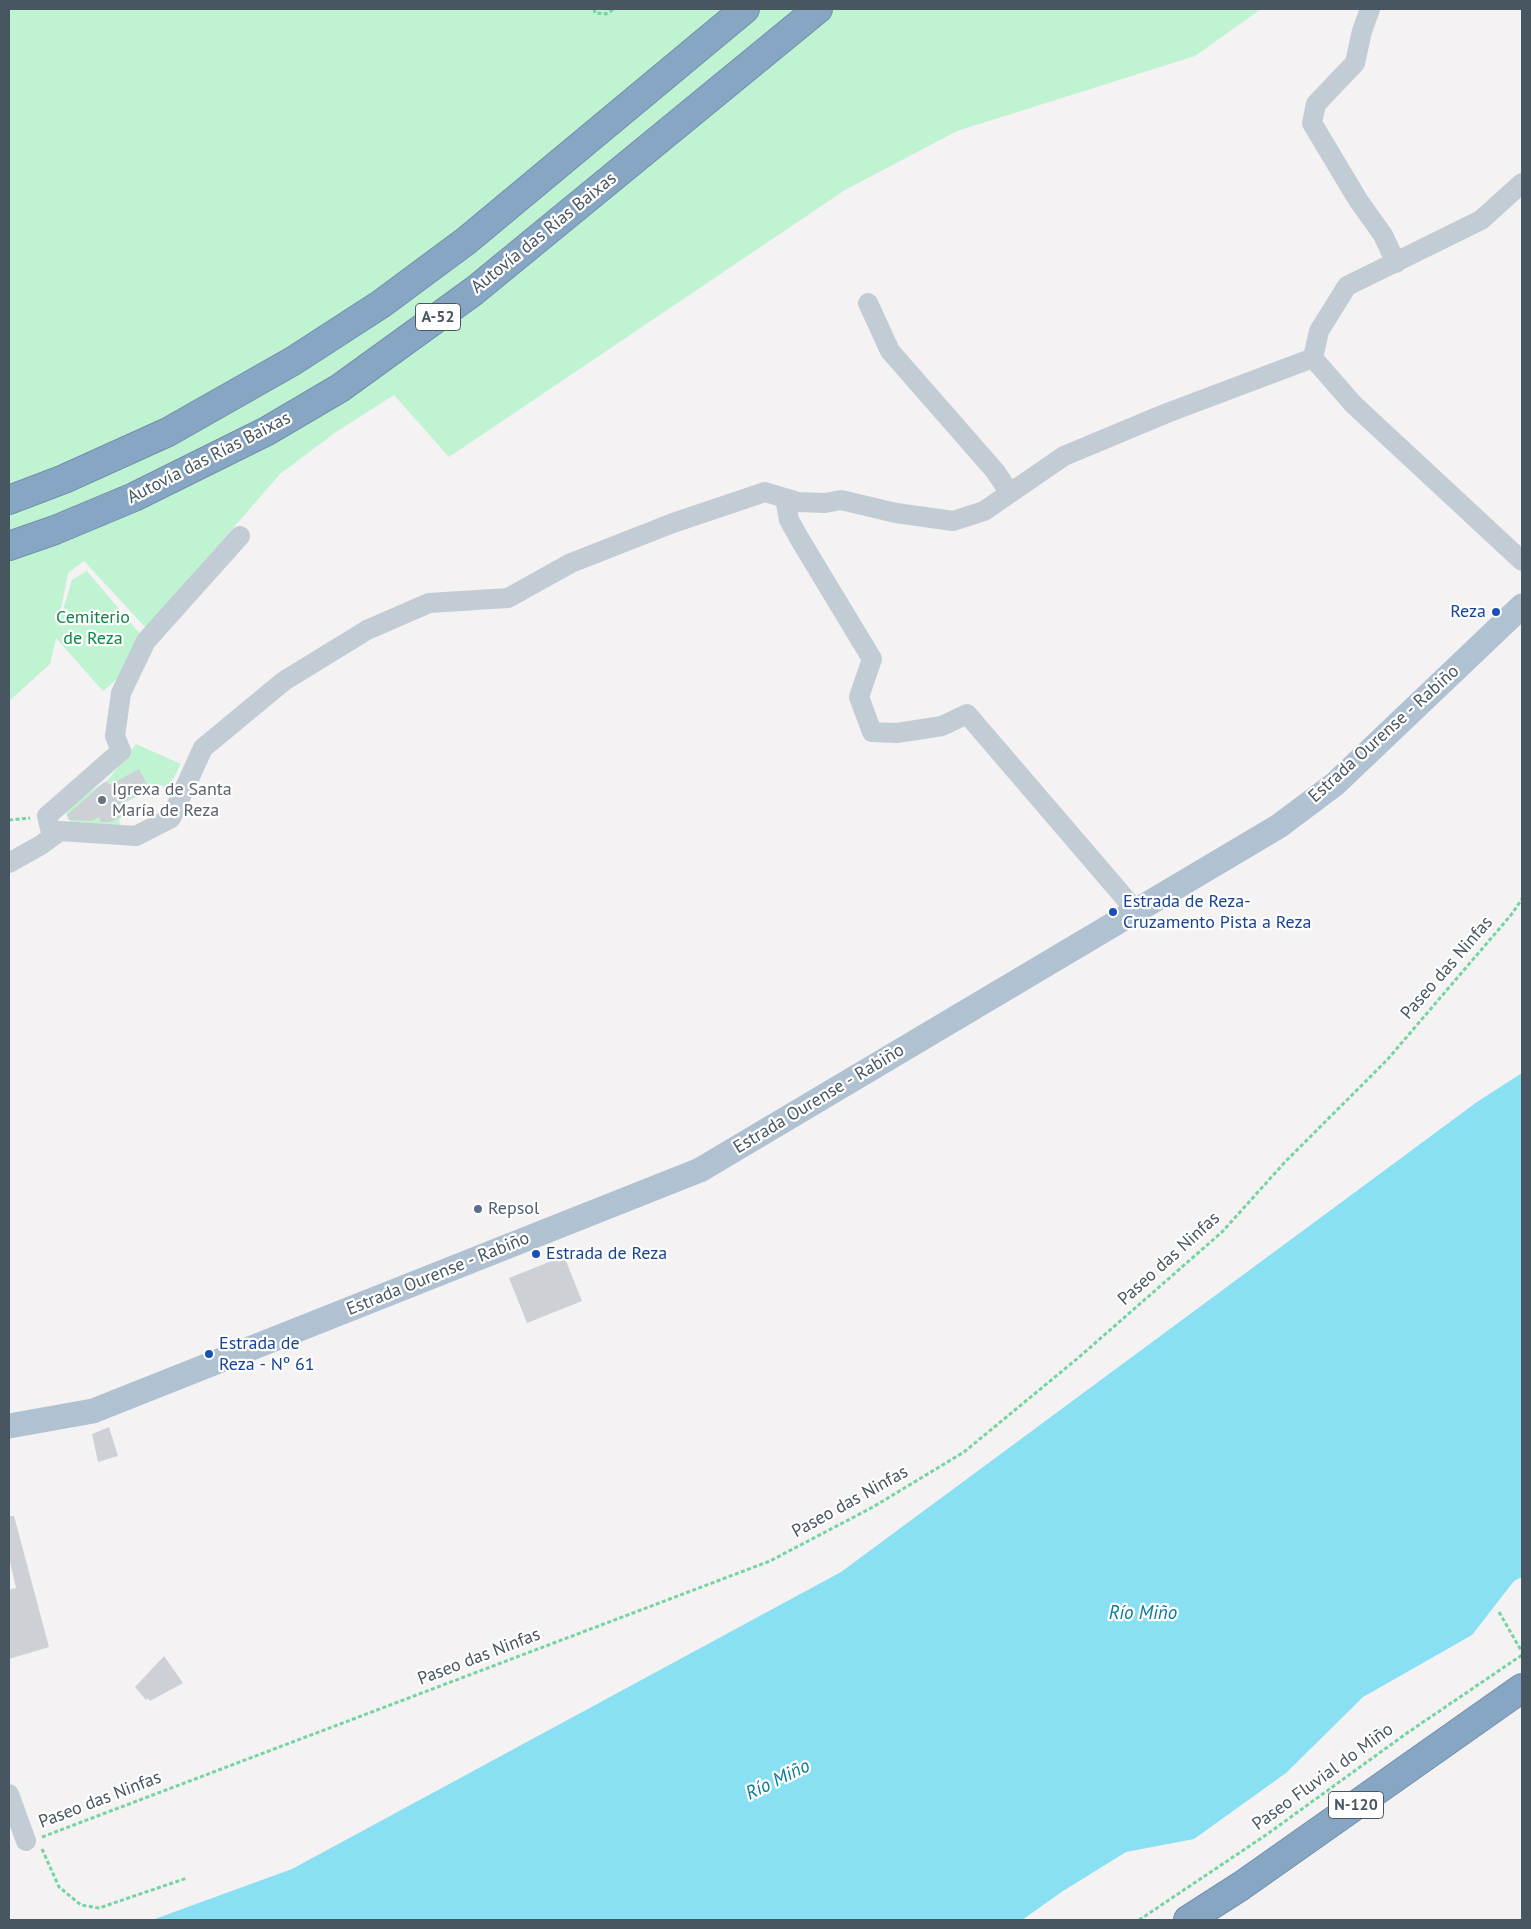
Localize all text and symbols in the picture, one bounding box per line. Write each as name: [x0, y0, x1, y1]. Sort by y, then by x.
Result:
street label: Autovía das Rías Baixas: [467, 168, 621, 298]
road number: A-52: [416, 304, 460, 330]
street label: Autovía das Rías Baixas: [124, 407, 294, 509]
place label: Reza: [1450, 601, 1486, 623]
marker: Reza: [1490, 606, 1502, 618]
park label: Cemiterio de Reza: [56, 607, 130, 650]
street label: Estrada Ourense - Rabiño: [1304, 661, 1464, 807]
place label: Igrexa de Santa María de Reza: [112, 779, 232, 822]
marker: Igrexa de Santa María de Reza: [96, 794, 108, 806]
place label: Estrada de Reza- Cruzamento Pista a Reza: [1123, 891, 1312, 934]
marker: Estrada de Reza- Cruzamento Pista a Reza: [1107, 906, 1119, 918]
street label: Paseo das Ninfas: [1396, 912, 1498, 1024]
street label: Estrada Ourense - Rabiño: [730, 1039, 908, 1159]
place label: Repsol: [488, 1198, 539, 1220]
marker: Repsol: [472, 1203, 484, 1215]
street label: Paseo das Ninfas: [1114, 1208, 1224, 1310]
street label: Estrada Ourense - Rabiño: [343, 1227, 533, 1321]
place label: Estrada de Reza: [546, 1243, 667, 1265]
marker: Estrada de Reza: [530, 1248, 542, 1260]
place label: Estrada de Reza - Nº 61: [219, 1333, 315, 1376]
marker: Estrada de Reza - Nº 61: [203, 1348, 215, 1360]
street label: Paseo das Ninfas: [788, 1461, 912, 1543]
water label: Río Miño: [1109, 1603, 1177, 1625]
street label: Paseo das Ninfas: [415, 1624, 543, 1690]
street label: Paseo Fluvial do Miño: [1248, 1719, 1398, 1835]
water label: Río Miño: [742, 1755, 814, 1805]
street label: Paseo das Ninfas: [36, 1767, 164, 1833]
road number: N-120: [1328, 1792, 1384, 1818]

